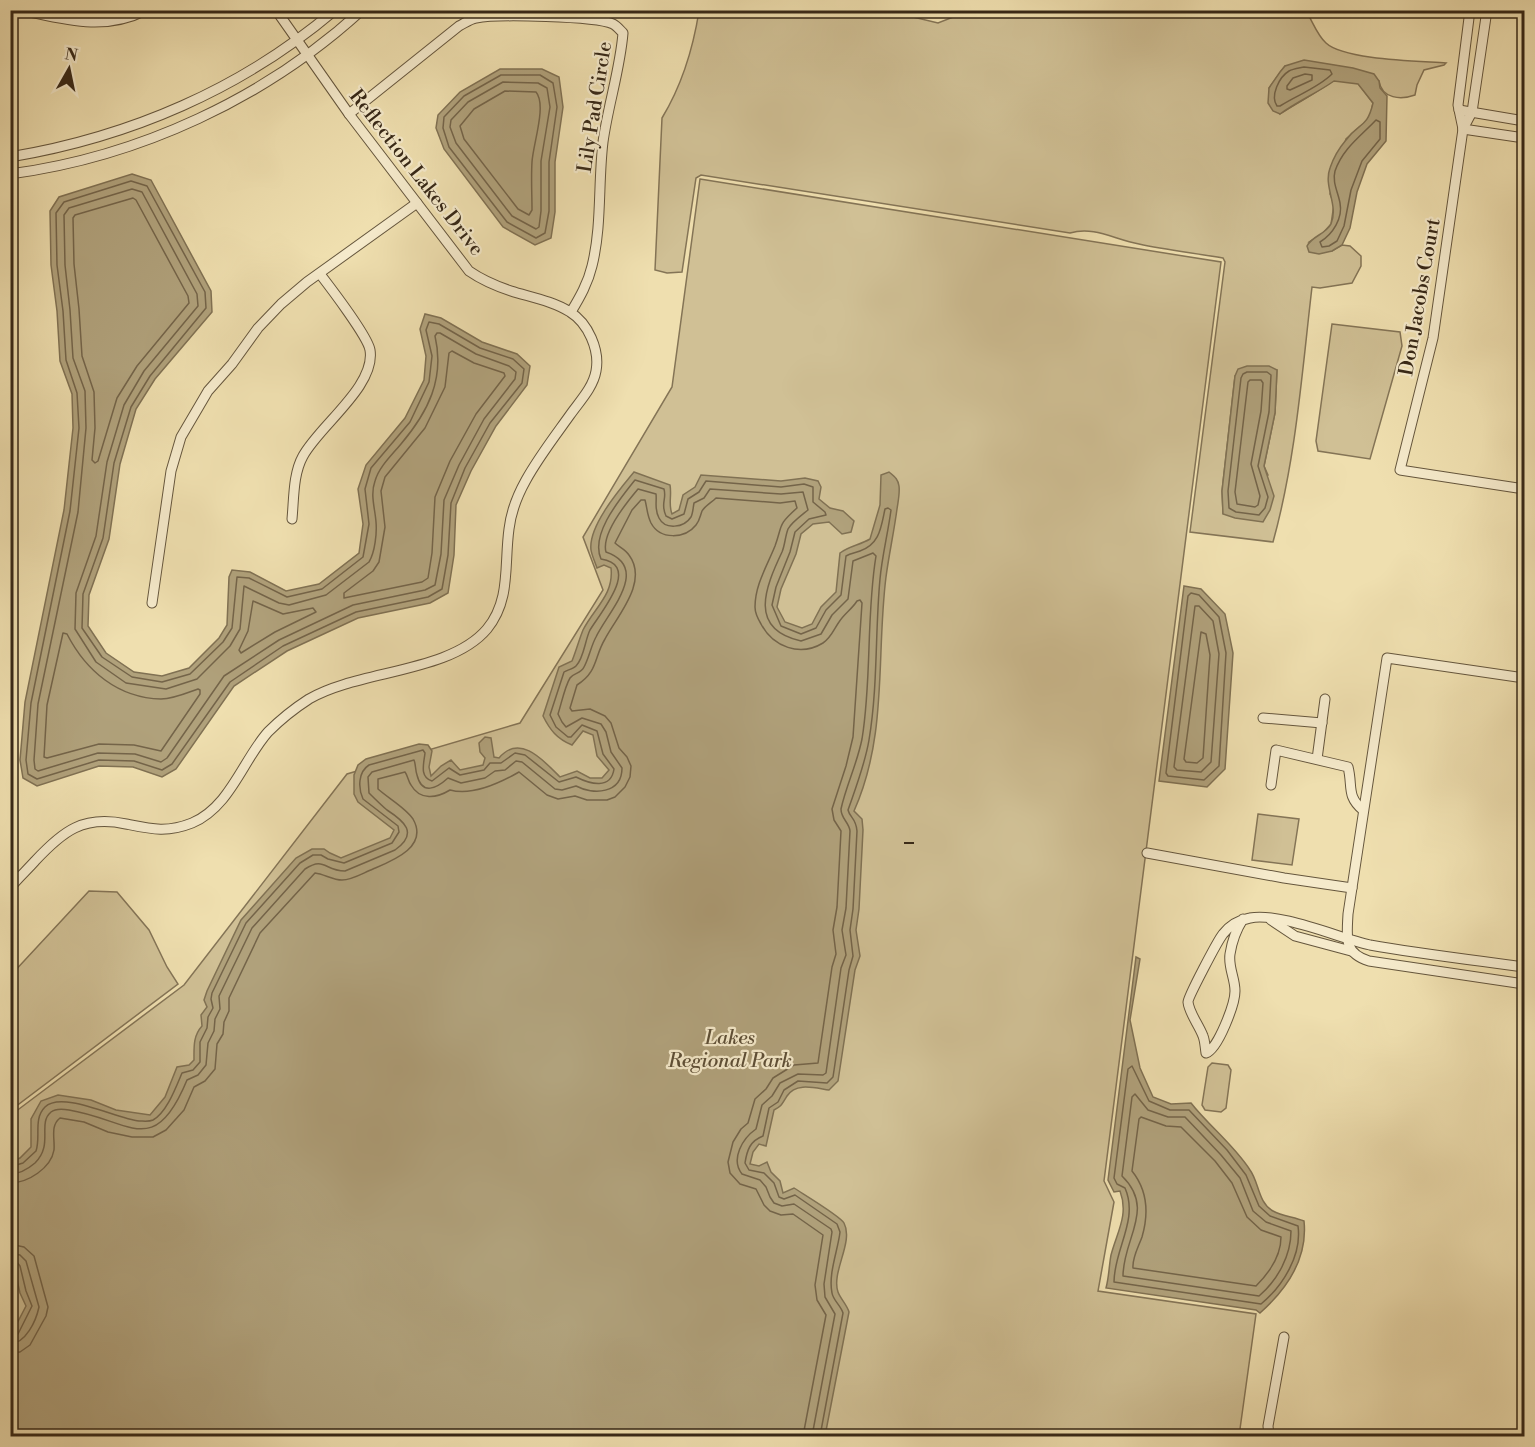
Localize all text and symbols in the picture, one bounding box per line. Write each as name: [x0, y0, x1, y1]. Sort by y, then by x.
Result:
north arrow: [39, 39, 99, 99]
street label: Lily Pad Circle: [573, 40, 618, 175]
text: N: [63, 44, 79, 66]
street label: Reflection Lakes Drive: [343, 85, 489, 261]
street label: Don Jacobs Court: [1394, 216, 1447, 378]
park label: Lakes Regional Park: [667, 1026, 792, 1074]

